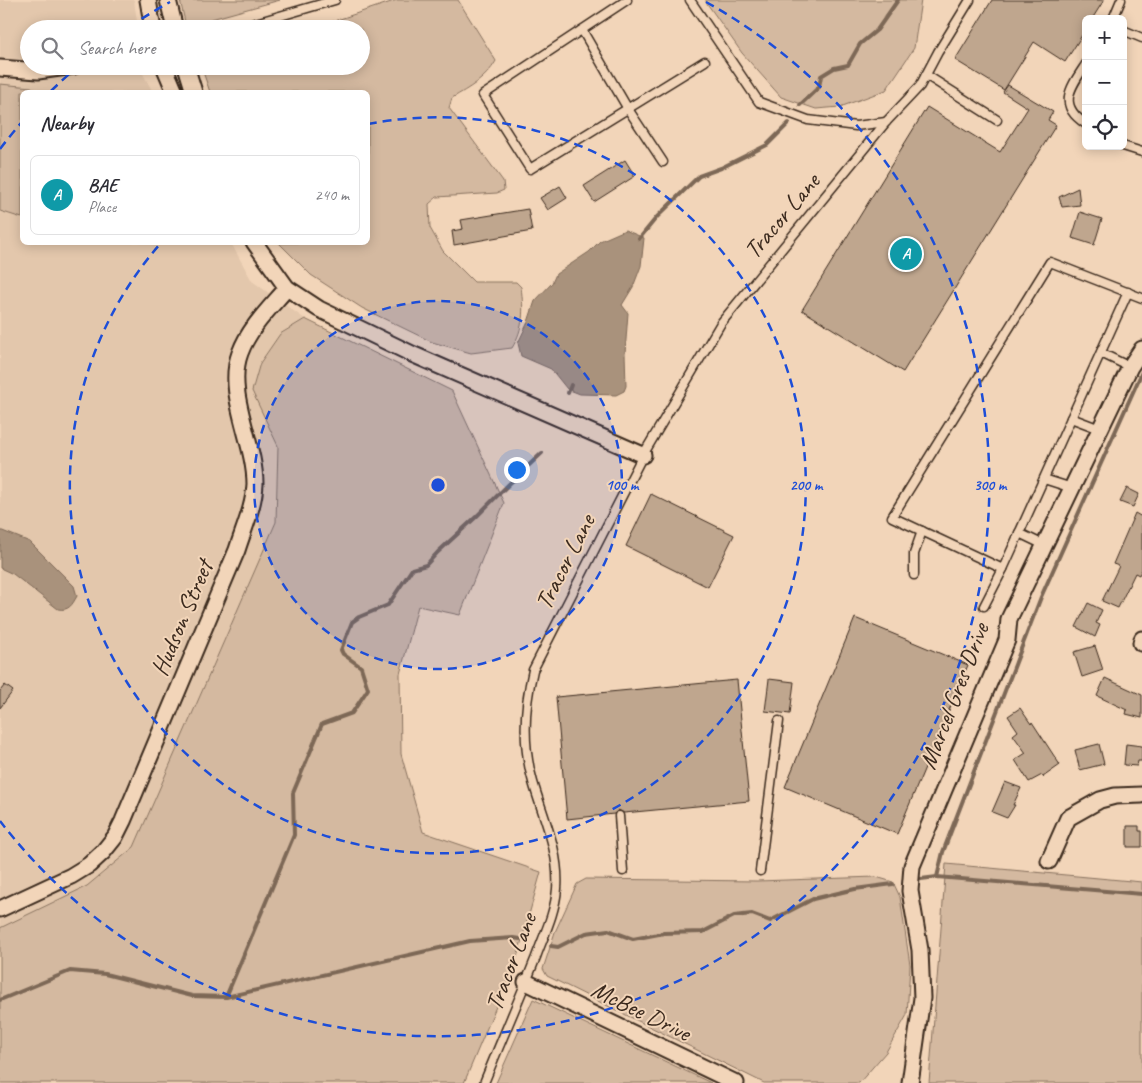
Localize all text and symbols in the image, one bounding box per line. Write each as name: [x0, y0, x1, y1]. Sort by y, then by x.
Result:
map controls: [1082, 15, 1127, 150]
button: +: [1082, 15, 1127, 60]
search box: [20, 20, 370, 75]
icon: search: [38, 34, 66, 62]
text: Search here: [78, 36, 155, 60]
button: −: [1082, 60, 1127, 105]
button: locate: [1082, 105, 1127, 150]
text: Nearby: [40, 110, 93, 136]
street label: Tracor Lane: [737, 165, 828, 265]
text: BAE: [88, 173, 118, 197]
text: A: [53, 185, 61, 205]
text: 240 m: [315, 185, 349, 205]
text: Place: [88, 197, 116, 217]
pin: A: [890, 235, 922, 273]
your location: [504, 457, 530, 483]
centre of rings: [429, 476, 447, 494]
text: 100 m: [606, 476, 640, 495]
text: 200 m: [790, 476, 824, 495]
text: 300 m: [974, 476, 1008, 495]
street label: Tracor Lane: [528, 508, 603, 615]
street label: Hudson Street: [143, 552, 222, 681]
street label: Marcel Gres Drive: [912, 617, 997, 774]
street label: Tracor Lane: [478, 907, 545, 1015]
street label: McBee Drive: [586, 973, 698, 1050]

